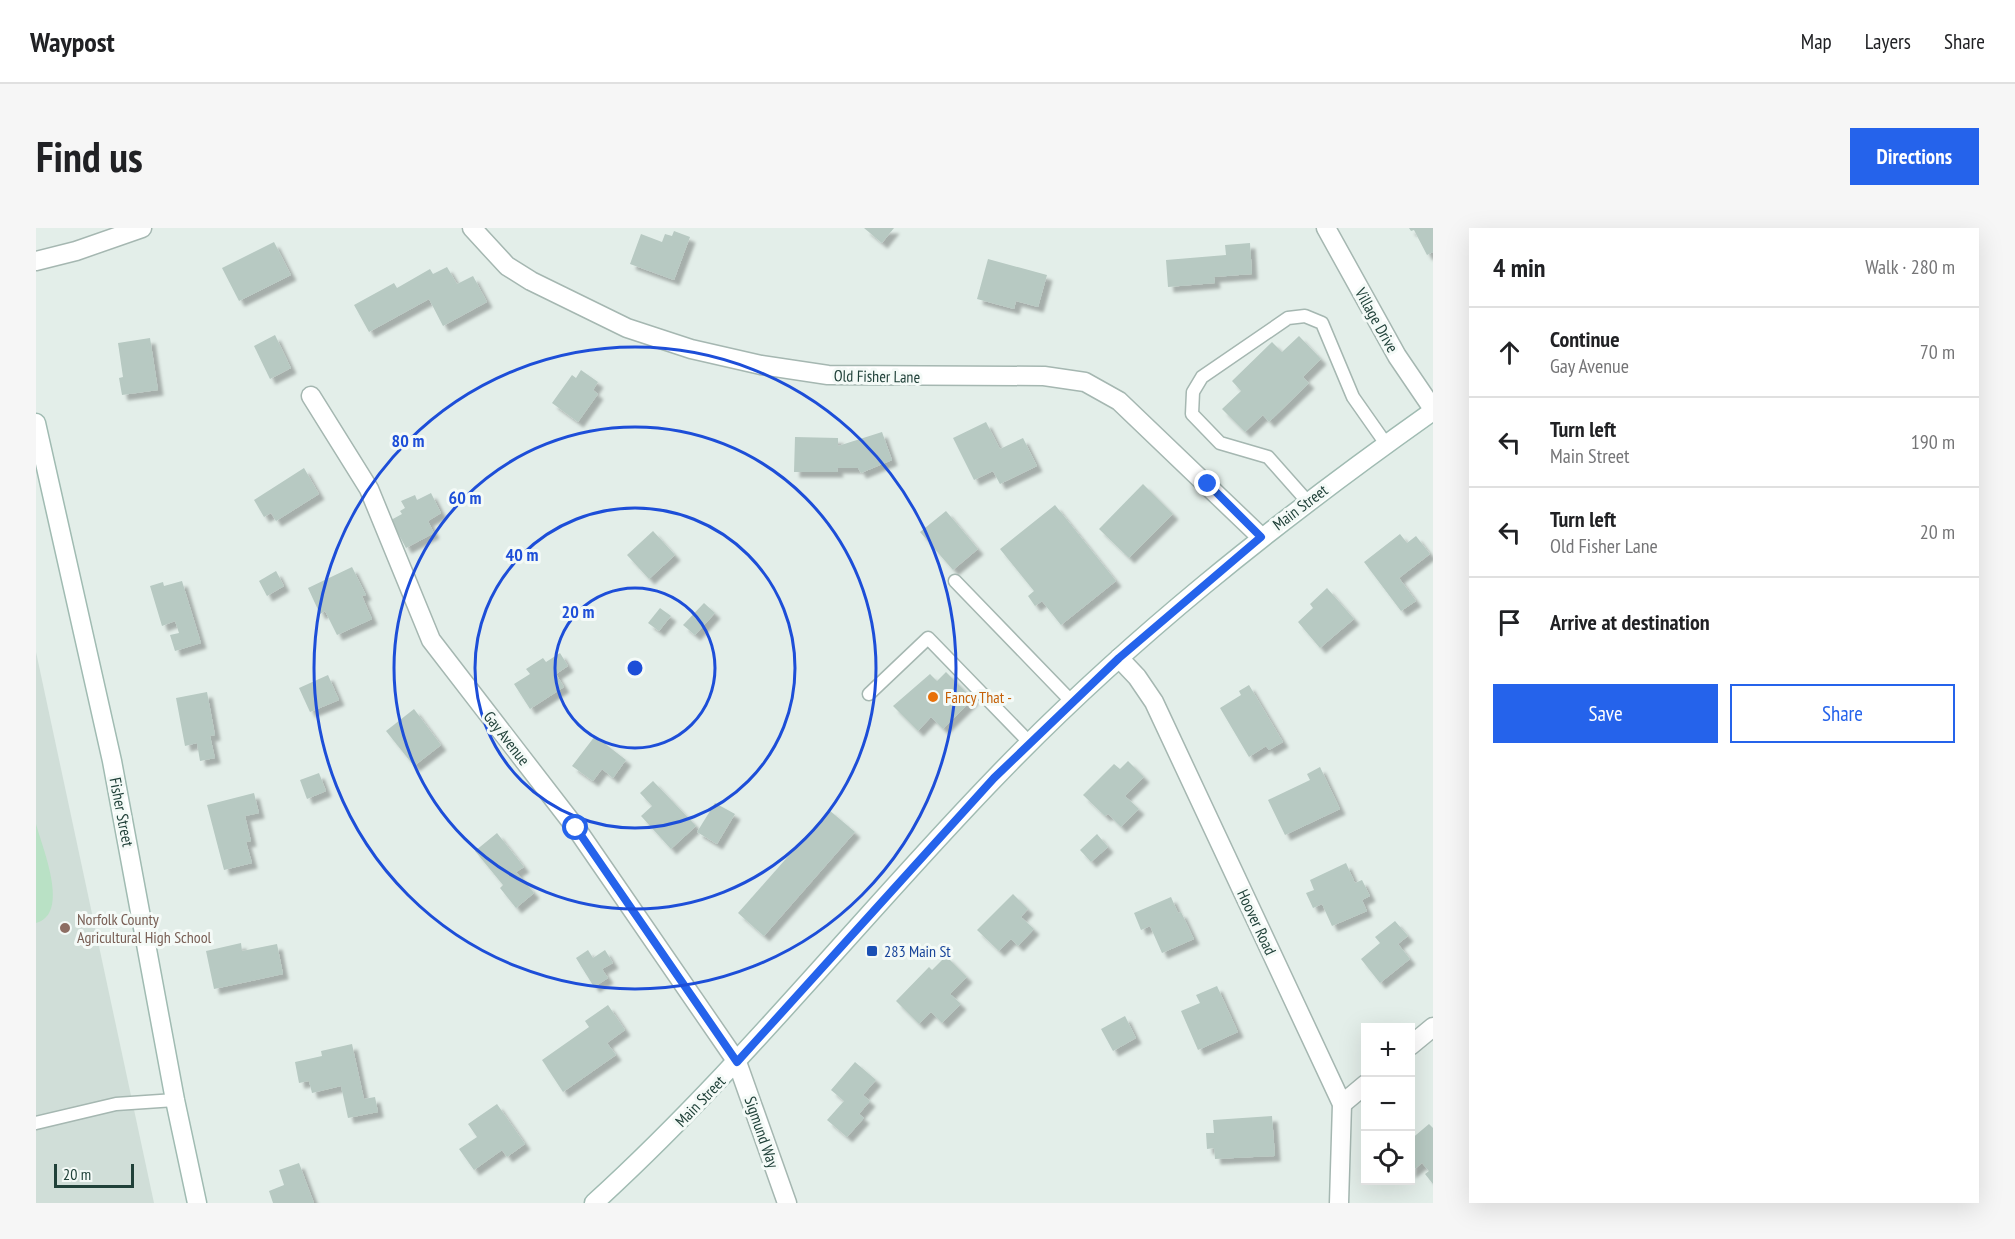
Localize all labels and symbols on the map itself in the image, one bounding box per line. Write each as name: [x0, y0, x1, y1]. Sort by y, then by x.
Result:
street label: Village Drive: [1351, 283, 1403, 356]
street label: Old Fisher Lane: [834, 365, 920, 387]
text: 80 m: [392, 429, 424, 452]
route end: [1194, 470, 1220, 496]
street label: Main Street: [1269, 480, 1332, 534]
text: 60 m: [449, 486, 481, 509]
text: 40 m: [506, 543, 538, 566]
text: 20 m: [562, 600, 594, 623]
centre of rings: [625, 658, 645, 678]
place label: Fancy That -: [945, 687, 1012, 707]
marker: Fancy That -: [926, 690, 940, 704]
street label: Gay Avenue: [480, 707, 534, 769]
street label: Fisher Street: [106, 776, 139, 849]
route start: [562, 814, 588, 840]
street label: Hoover Road: [1233, 886, 1281, 958]
place label: Norfolk County Agricultural High School: [77, 909, 212, 947]
marker: Norfolk County Agricultural High School: [58, 921, 72, 935]
place label: 283 Main St: [884, 941, 951, 961]
marker: 283 Main St: [865, 944, 879, 958]
street label: Main Street: [671, 1071, 730, 1131]
street label: Sigmund Way: [740, 1094, 784, 1170]
scale bar: [54, 1161, 134, 1188]

